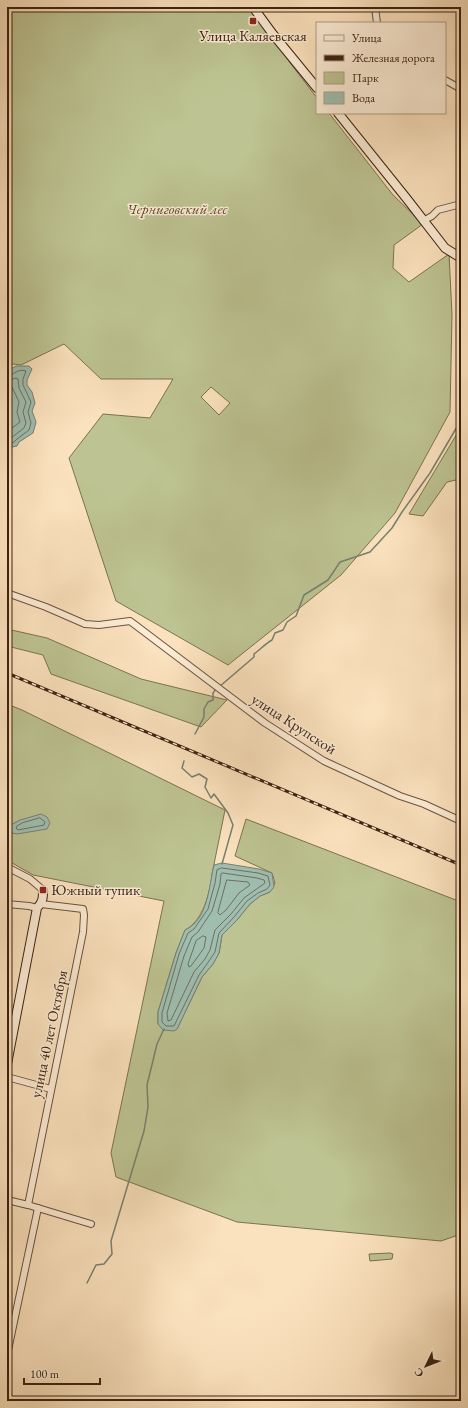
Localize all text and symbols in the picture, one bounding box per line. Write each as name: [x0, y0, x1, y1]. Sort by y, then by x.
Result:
marker: Улица Каляевская: [248, 16, 258, 26]
legend: [316, 22, 446, 114]
place label: Улица Каляевская: [198, 26, 307, 45]
text: Улица: [351, 30, 382, 46]
text: Железная дорога: [351, 50, 435, 66]
text: Парк: [352, 70, 379, 86]
text: Вода: [352, 90, 375, 106]
park label: Черниговский лес: [127, 199, 228, 218]
street label: улица Крупской: [248, 689, 340, 758]
place label: Южный тупик: [51, 880, 140, 899]
marker: Южный тупик: [38, 885, 48, 895]
street label: улица 40 лет Октября: [26, 968, 71, 1100]
north arrow: [406, 1346, 446, 1386]
scale bar: [24, 1360, 100, 1386]
text: С: [411, 1365, 426, 1380]
text: 100 m: [30, 1366, 60, 1382]

